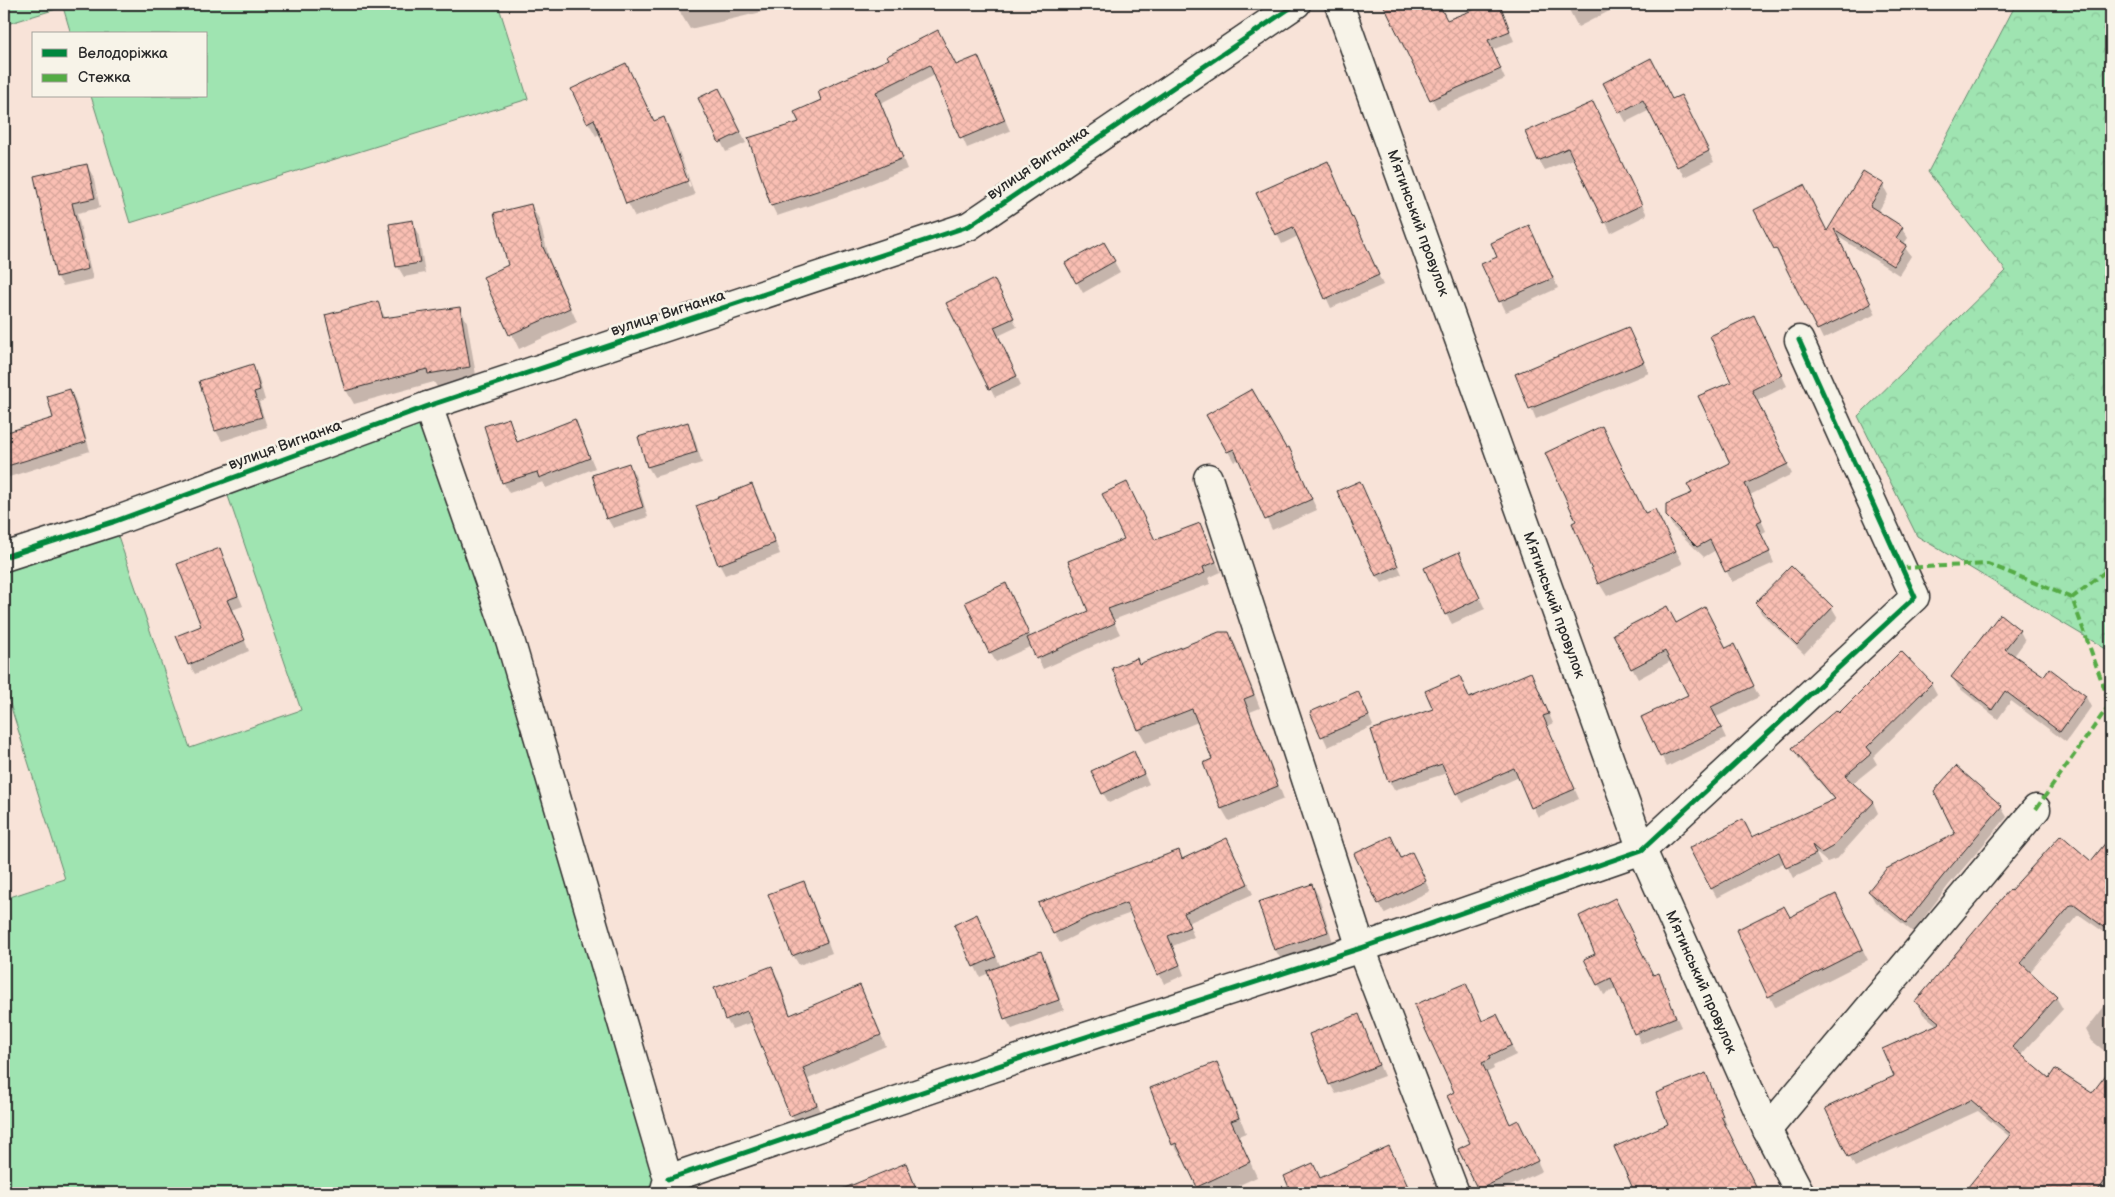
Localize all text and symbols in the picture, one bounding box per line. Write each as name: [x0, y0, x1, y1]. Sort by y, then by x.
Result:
legend: [32, 32, 208, 98]
text: Велодоріжка: [78, 44, 168, 63]
text: Стежка: [78, 68, 131, 87]
street label: вулиця Вигнанка: [983, 122, 1093, 204]
street label: Мʼятинський провулок: [1383, 147, 1453, 299]
street label: вулиця Вигнанка: [608, 286, 728, 340]
street label: вулиця Вигнанка: [226, 416, 344, 474]
street label: Мʼятинський провулок: [1519, 529, 1589, 681]
street label: Мʼятинський провулок: [1661, 908, 1741, 1056]

